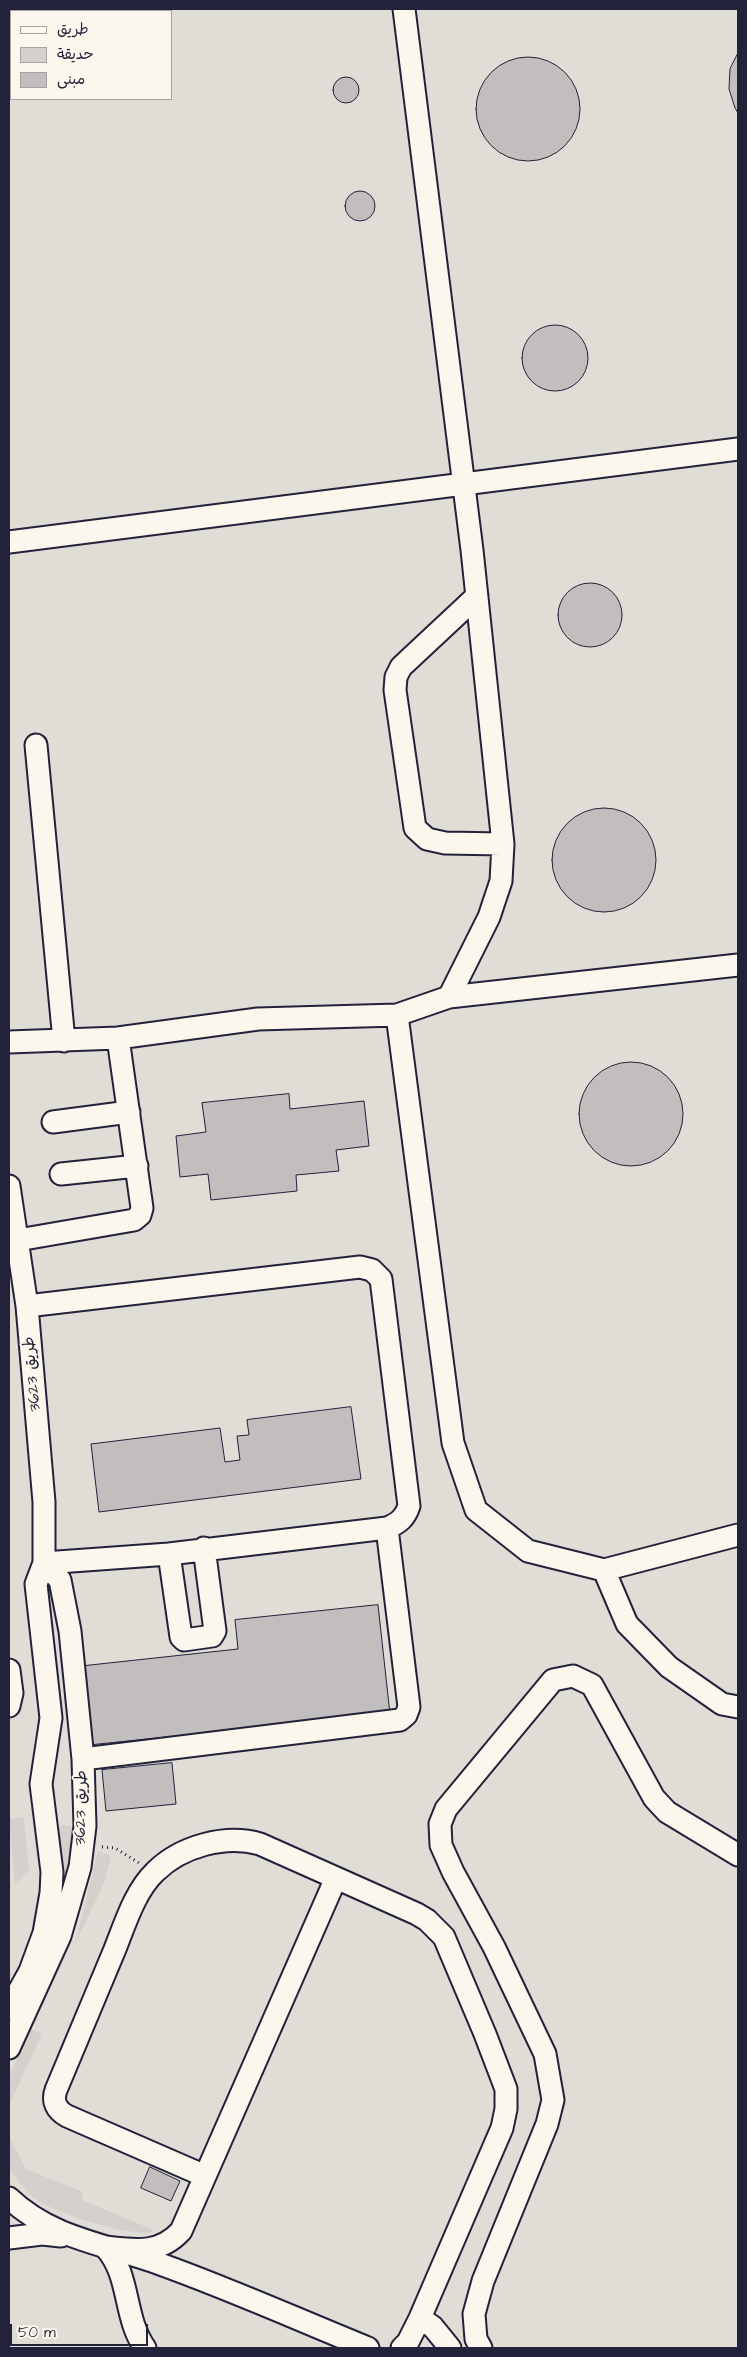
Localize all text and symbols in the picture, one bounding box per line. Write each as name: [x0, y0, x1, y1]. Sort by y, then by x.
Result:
legend: [10, 10, 172, 100]
text: طريق: [57, 19, 89, 40]
text: حديقة: [57, 44, 94, 65]
text: مبنى: [57, 69, 85, 90]
street label: طريق 3623: [20, 1336, 46, 1412]
street label: طريق 3623: [72, 1770, 92, 1846]
scale bar: [12, 2314, 150, 2346]
text: 50 m: [18, 2322, 56, 2343]

